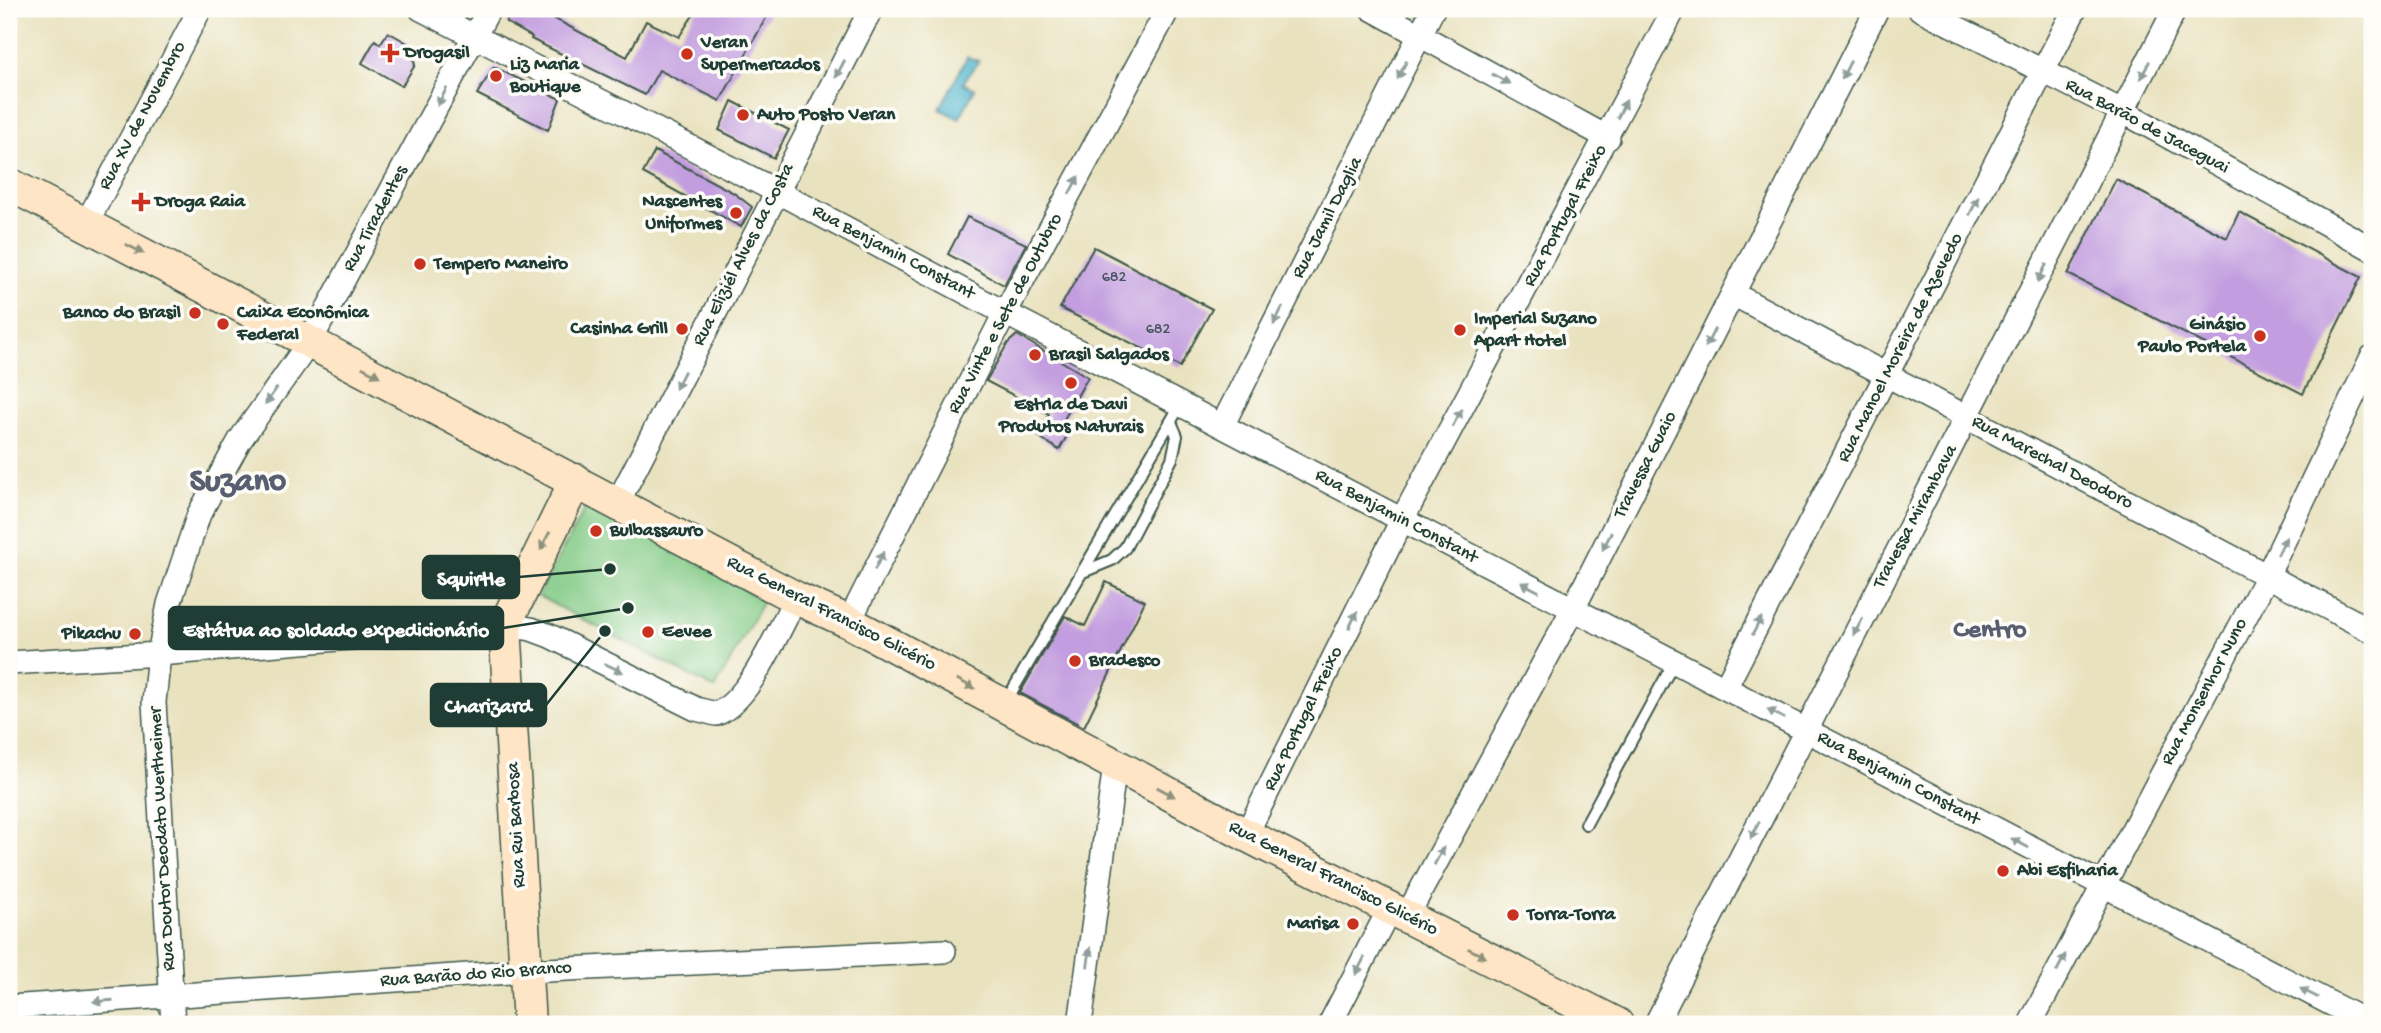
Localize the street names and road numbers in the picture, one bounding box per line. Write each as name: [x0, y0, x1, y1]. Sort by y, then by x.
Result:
street label: Rua XV de Novembro: [94, 38, 192, 194]
street label: Rua Barão de Jaceguai: [2061, 74, 2233, 180]
street label: Rua Portugal Freixo: [1519, 141, 1613, 291]
street label: Rua Jamil Daglia: [1287, 152, 1369, 283]
street label: Rua Eliziél Alves da Costa: [688, 159, 801, 350]
street label: Rua Tiradentes: [338, 161, 414, 276]
street label: Rua Benjamin Constant: [808, 200, 980, 307]
street label: Rua Vinte e Sete de Outubro: [943, 210, 1069, 418]
street label: Rua Manoel Moreira de Azevedo: [1833, 229, 1969, 467]
street label: Travessa Guaio: [1609, 407, 1683, 523]
street label: Rua Marechal Deodoro: [1967, 411, 2137, 515]
street label: Travessa Mirambava: [1868, 440, 1964, 594]
street label: Rua Benjamin Constant: [1311, 464, 1483, 571]
street label: Rua General Francisco Glicério: [722, 551, 940, 677]
street label: Rua Monsenhor Nuno: [2157, 614, 2254, 770]
street label: Rua Portugal Freixo: [1259, 643, 1349, 795]
street label: Rua Doutor Deodato Wertheimer: [144, 704, 181, 972]
street label: Rua Benjamin Constant: [1813, 726, 1985, 833]
street label: Rua Rui Barbosa: [502, 760, 532, 888]
street label: Rua General Francisco Glicério: [1224, 816, 1442, 942]
street label: Rua Barão do Rio Branco: [379, 957, 573, 993]

